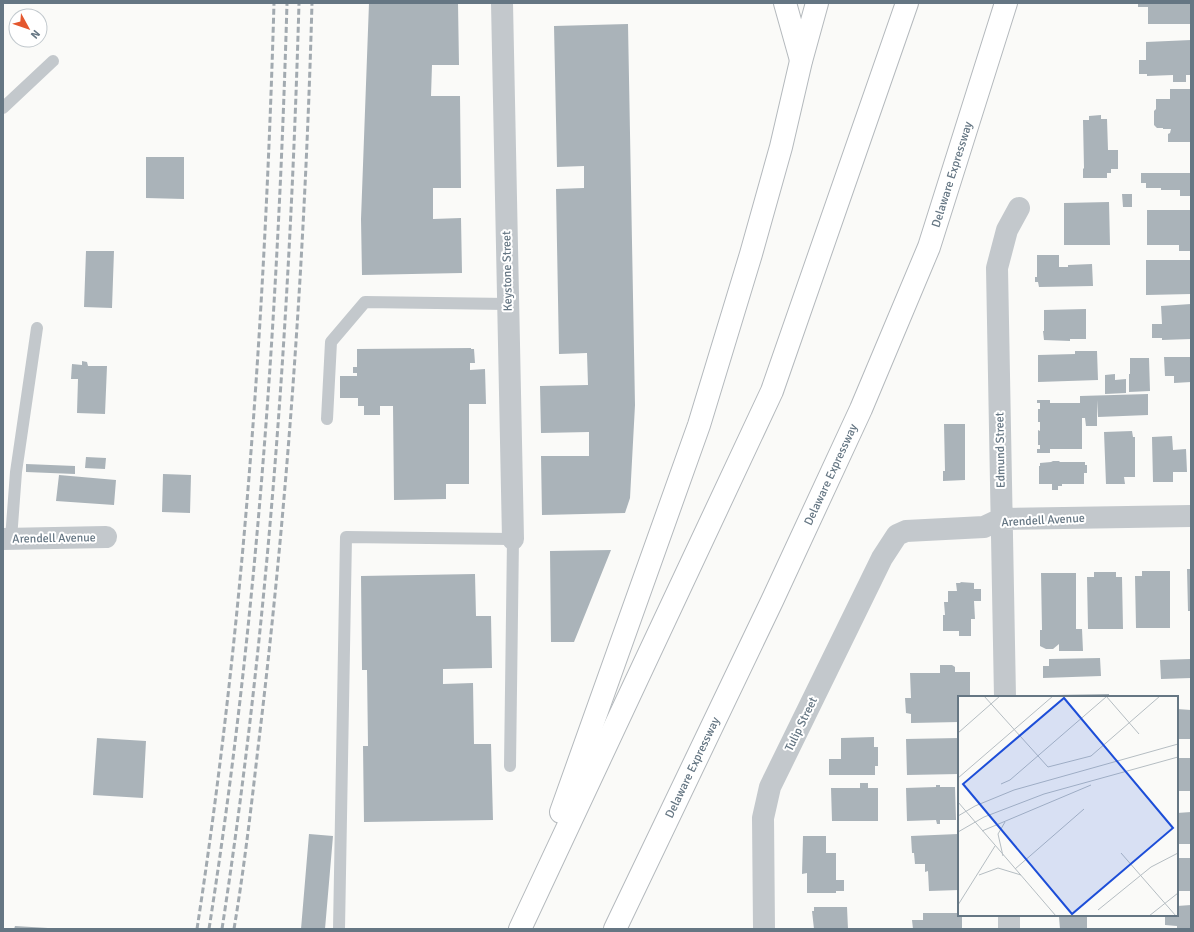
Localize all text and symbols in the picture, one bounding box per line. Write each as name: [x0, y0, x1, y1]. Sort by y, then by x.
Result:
north arrow: [8, 8, 48, 48]
text: N: [28, 27, 43, 41]
street label: Delaware Expressway: [929, 119, 976, 230]
street label: Keystone Street: [499, 231, 516, 311]
street label: Edmund Street: [992, 412, 1009, 488]
street label: Delaware Expressway: [801, 421, 861, 528]
street label: Arendell Avenue: [1001, 511, 1085, 530]
street label: Arendell Avenue: [12, 530, 96, 547]
street label: Tulip Street: [782, 695, 821, 754]
inset map: [958, 696, 1178, 916]
street label: Delaware Expressway: [662, 714, 723, 821]

